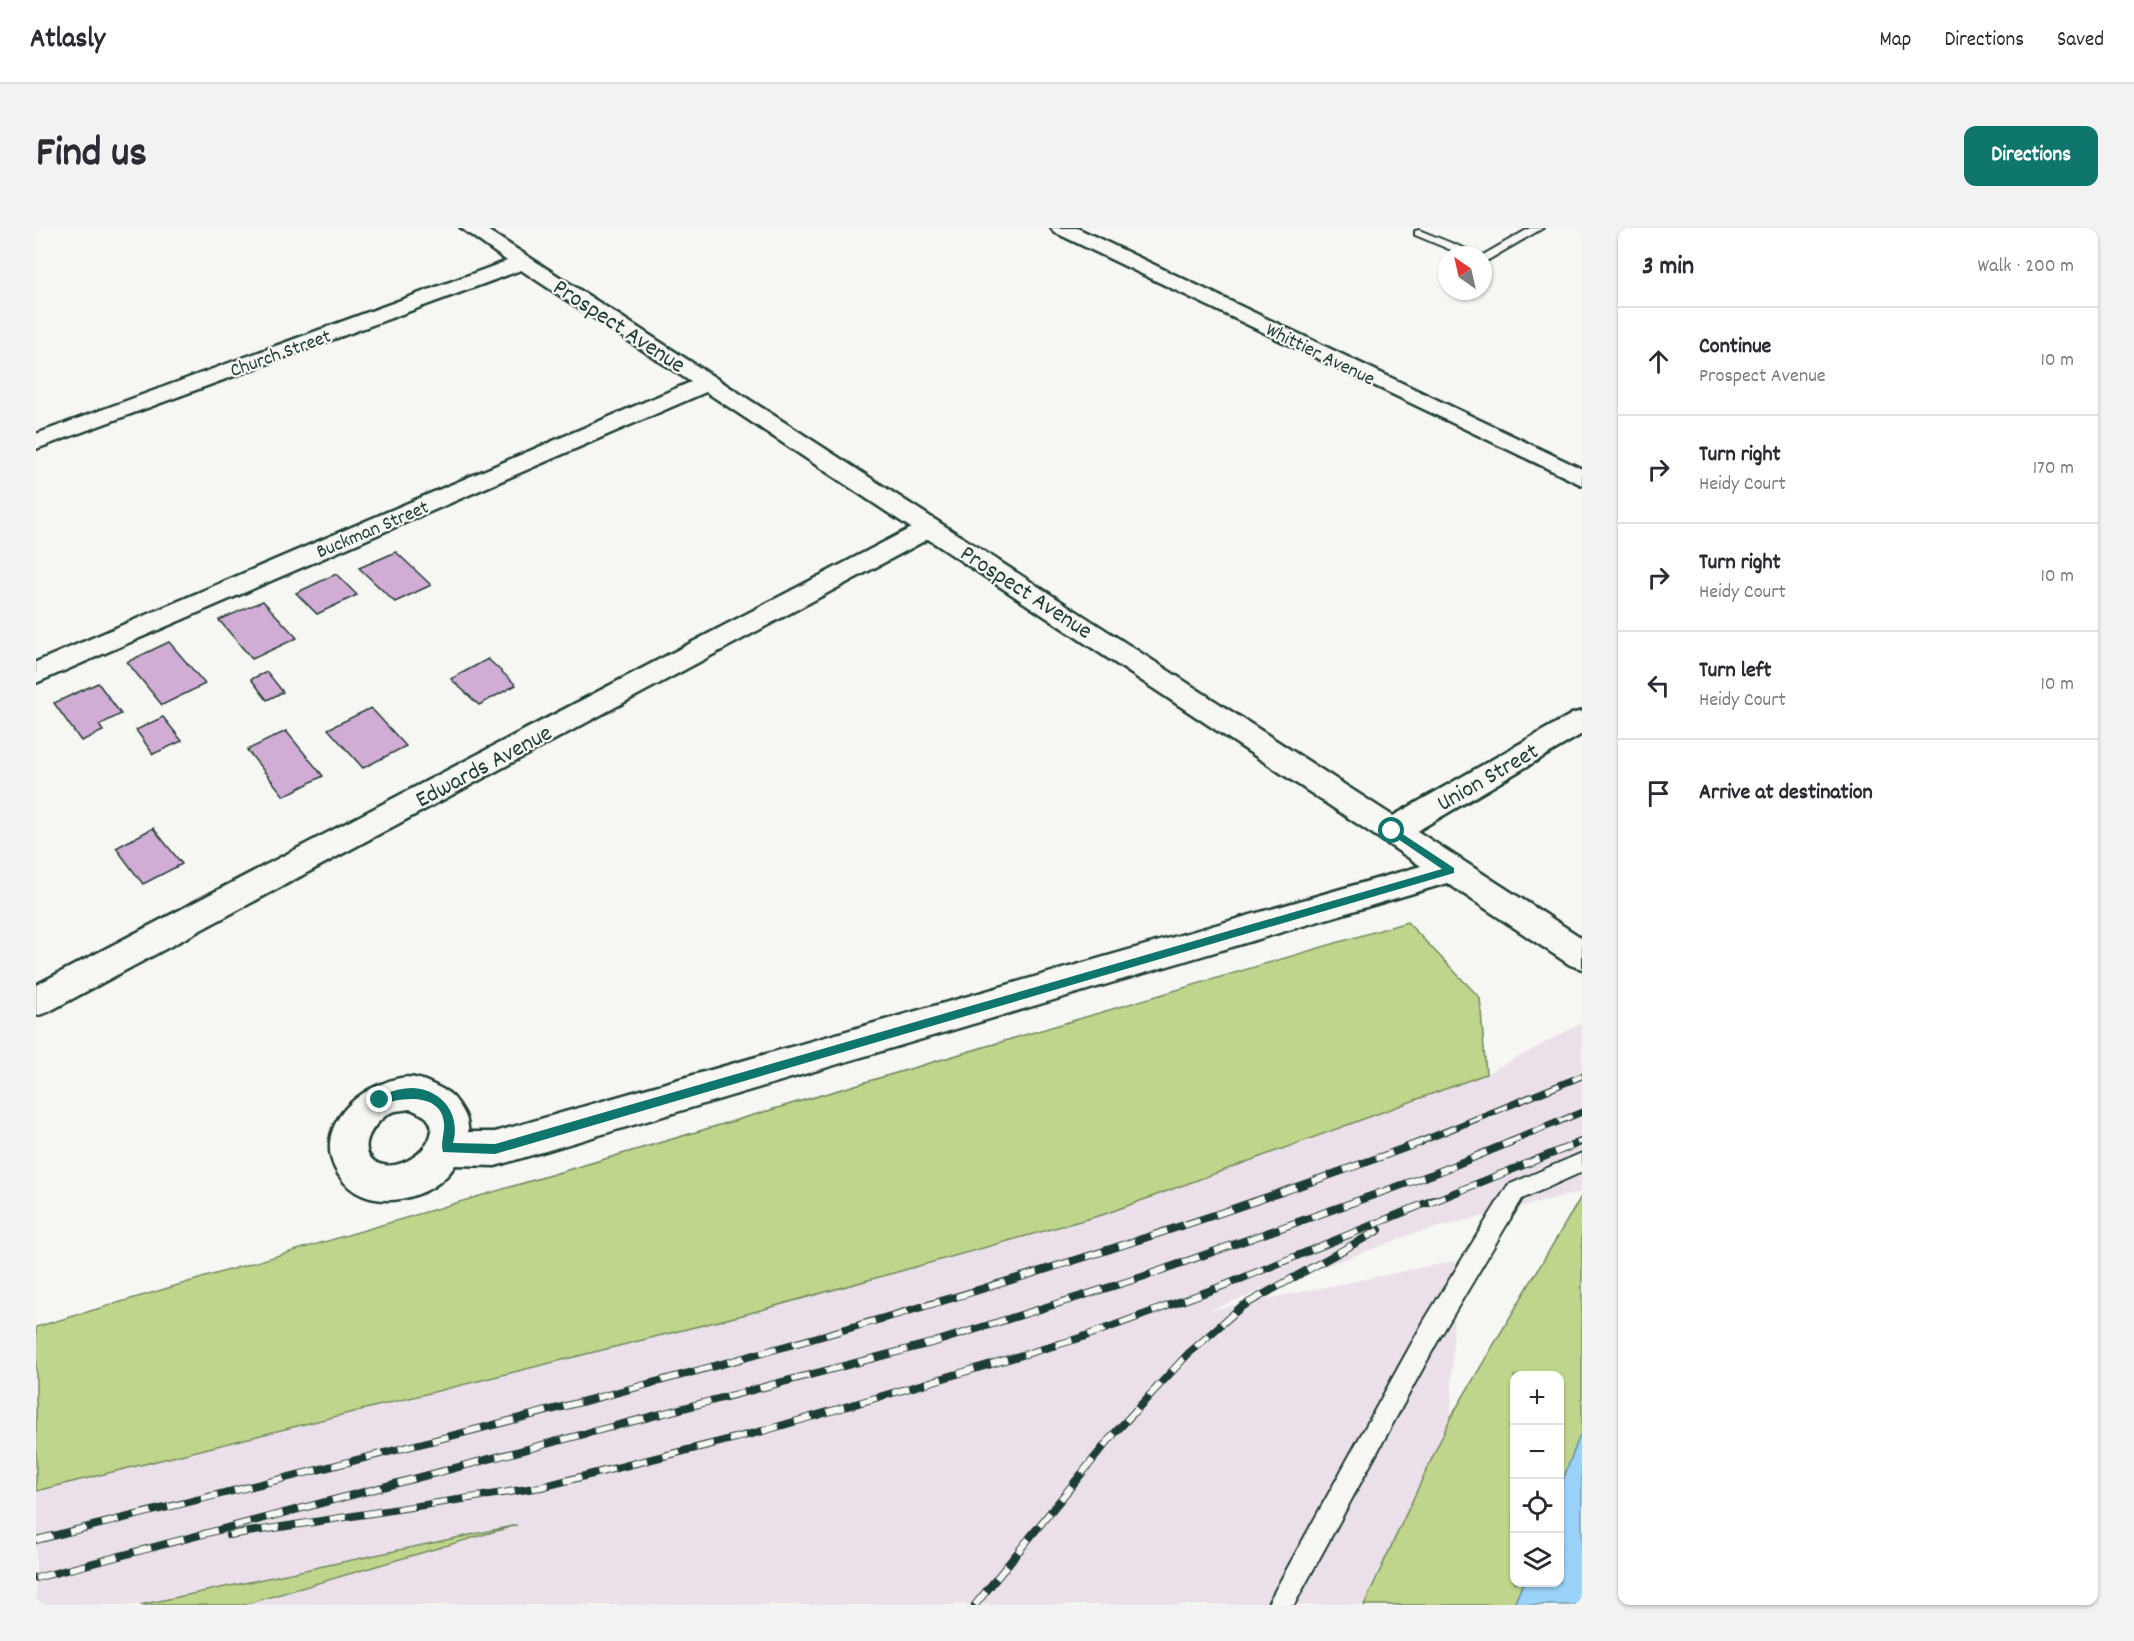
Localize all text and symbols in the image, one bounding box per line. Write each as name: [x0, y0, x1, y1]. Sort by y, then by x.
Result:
text: Atlasly: [30, 21, 105, 61]
text: Map: [1880, 26, 1911, 56]
text: Directions: [1944, 26, 2024, 56]
text: Saved: [2057, 26, 2104, 56]
text: Find us: [36, 126, 147, 186]
button: Directions: [1964, 126, 2098, 186]
north arrow: [1438, 246, 1492, 300]
text: 3 min: [1642, 249, 1694, 286]
text: Walk · 200 m: [1978, 253, 2074, 281]
street label: Prospect Avenue: [545, 272, 691, 383]
street label: Whittier Avenue: [1260, 317, 1379, 394]
street label: Church Street: [227, 324, 335, 386]
text: Continue: [1699, 332, 1771, 363]
icon: ahead: [1642, 345, 1675, 378]
text: 10 m: [2040, 347, 2074, 375]
text: Prospect Avenue: [1699, 363, 1826, 391]
text: Turn right: [1699, 440, 1781, 471]
icon: right: [1642, 453, 1675, 486]
text: 170 m: [2033, 455, 2074, 483]
text: Heidy Court: [1699, 471, 1786, 499]
street label: Buckman Street: [313, 494, 434, 567]
street label: Prospect Avenue: [952, 538, 1098, 649]
text: Turn right: [1699, 548, 1781, 579]
icon: right: [1642, 561, 1675, 594]
text: 10 m: [2040, 563, 2074, 591]
text: Heidy Court: [1699, 579, 1786, 607]
text: Turn left: [1699, 656, 1771, 687]
icon: left: [1642, 669, 1675, 702]
text: 10 m: [2040, 671, 2074, 699]
text: Heidy Court: [1699, 687, 1786, 715]
street label: Edwards Avenue: [410, 717, 559, 818]
street label: Union Street: [1431, 736, 1546, 821]
icon: arrive: [1642, 777, 1675, 810]
text: Arrive at destination: [1699, 778, 1873, 809]
route start: [1378, 817, 1404, 843]
route end: [366, 1086, 392, 1112]
map controls: [1510, 1371, 1564, 1587]
button: +: [1510, 1371, 1564, 1425]
button: −: [1510, 1425, 1564, 1479]
button: locate: [1510, 1479, 1564, 1533]
button: layers: [1510, 1533, 1564, 1587]

